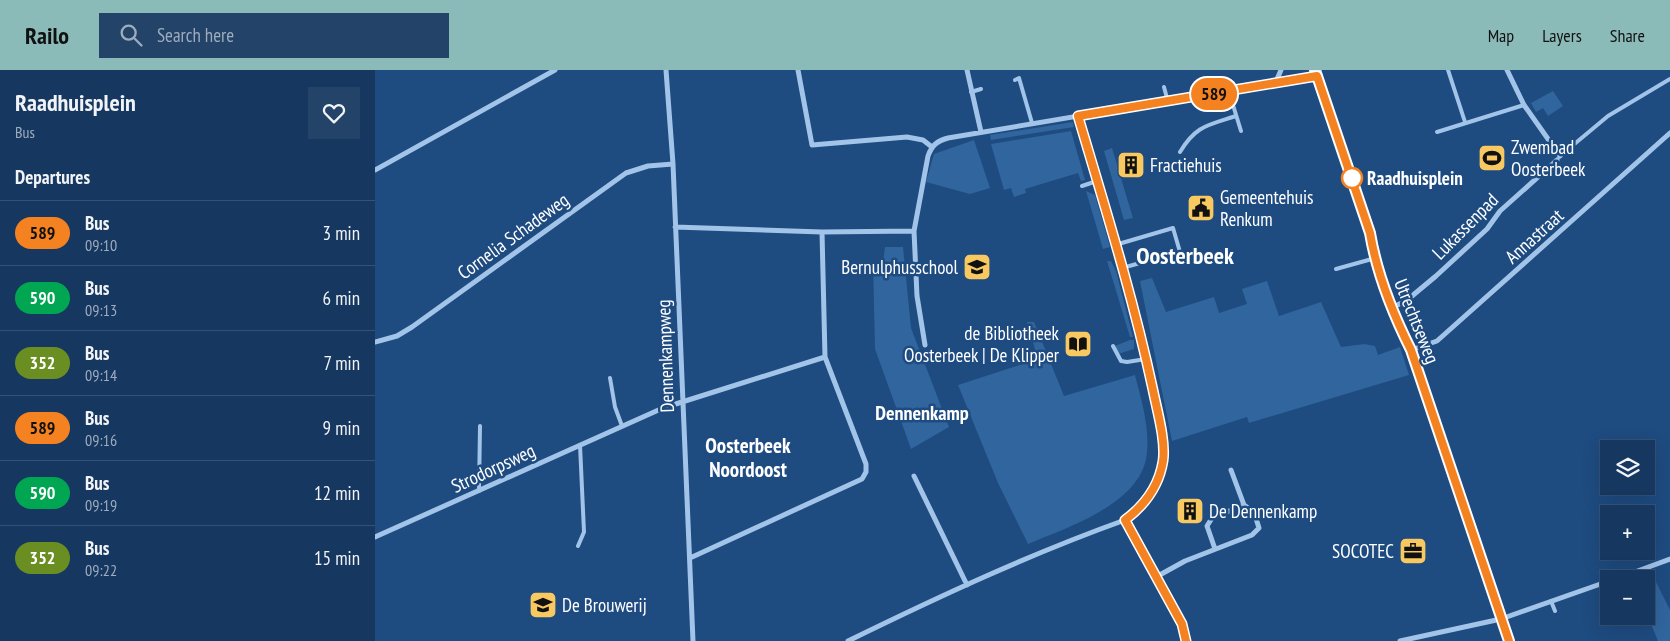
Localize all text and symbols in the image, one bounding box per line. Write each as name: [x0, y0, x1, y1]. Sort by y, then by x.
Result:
search box: [99, 13, 449, 58]
text: Railo: [25, 20, 69, 51]
icon: search: [117, 21, 145, 49]
text: Search here: [157, 23, 234, 47]
text: Map: [1488, 24, 1514, 47]
text: Layers: [1542, 24, 1582, 47]
text: Share: [1610, 24, 1645, 47]
line badge: 589: [1185, 78, 1243, 110]
text: 589: [1201, 82, 1227, 105]
text: Raadhuisplein: [15, 87, 136, 118]
button: heart: [308, 87, 360, 139]
text: Bus: [15, 122, 35, 142]
place label: Zwembad Oosterbeek: [1511, 135, 1586, 181]
sports icon: Zwembad Oosterbeek: [1477, 143, 1507, 173]
building icon: Fractiehuis: [1116, 150, 1146, 180]
place label: Fractiehuis: [1150, 153, 1222, 177]
text: Departures: [15, 165, 90, 189]
place label: Raadhuisplein: [1367, 166, 1463, 190]
marker: Raadhuisplein: [1341, 167, 1363, 189]
place label: Gemeentehuis Renkum: [1220, 185, 1314, 231]
street label: Cornelia Schadeweg: [453, 188, 573, 284]
street label: Lukassenpad: [1427, 188, 1503, 264]
public building icon: Gemeentehuis Renkum: [1186, 193, 1216, 223]
street label: Annastraat: [1500, 203, 1569, 269]
text: Bus: [85, 211, 109, 235]
text: 589: [30, 221, 55, 244]
text: 3 min: [323, 221, 360, 245]
text: 09:10: [85, 235, 117, 255]
district label: Oosterbeek: [1136, 240, 1234, 271]
school or university icon: Bernulphusschool: [962, 252, 992, 282]
place label: Bernulphusschool: [841, 255, 959, 279]
street label: Utrechtseweg: [1389, 275, 1445, 367]
text: Bus: [85, 276, 109, 300]
text: 590: [30, 286, 55, 309]
text: 6 min: [323, 286, 360, 310]
street label: Dennenkampweg: [651, 299, 679, 413]
text: 09:13: [85, 300, 117, 320]
place label: de Bibliotheek Oosterbeek | De Klipper: [904, 321, 1060, 367]
library icon: de Bibliotheek Oosterbeek | De Klipper: [1063, 329, 1093, 359]
text: Bus: [85, 341, 109, 365]
text: 352: [30, 351, 55, 374]
text: 7 min: [323, 351, 360, 375]
text: 09:14: [85, 365, 117, 385]
district label: Dennenkamp: [875, 400, 969, 426]
text: Bus: [85, 406, 109, 430]
text: 589: [30, 416, 55, 439]
text: 9 min: [323, 416, 360, 440]
text: 09:16: [85, 430, 117, 450]
district label: Oosterbeek Noordoost: [705, 432, 791, 483]
street label: Strodorpsweg: [447, 438, 539, 498]
map controls: [1600, 440, 1655, 625]
button: layers: [1600, 440, 1655, 495]
text: Bus: [85, 471, 109, 495]
text: 590: [30, 481, 55, 504]
text: 12 min: [314, 481, 360, 505]
text: 09:19: [85, 495, 117, 515]
building icon: De Dennenkamp: [1175, 496, 1205, 526]
place label: De Dennenkamp: [1209, 499, 1317, 523]
button: +: [1600, 505, 1655, 560]
text: Bus: [85, 536, 109, 560]
office icon: SOCOTEC: [1398, 536, 1428, 566]
place label: SOCOTEC: [1332, 539, 1394, 563]
text: 352: [30, 546, 55, 569]
text: 15 min: [314, 546, 360, 570]
text: 09:22: [85, 560, 117, 580]
button: −: [1600, 570, 1655, 625]
school or university icon: De Brouwerij: [528, 590, 558, 620]
place label: De Brouwerij: [562, 593, 647, 617]

